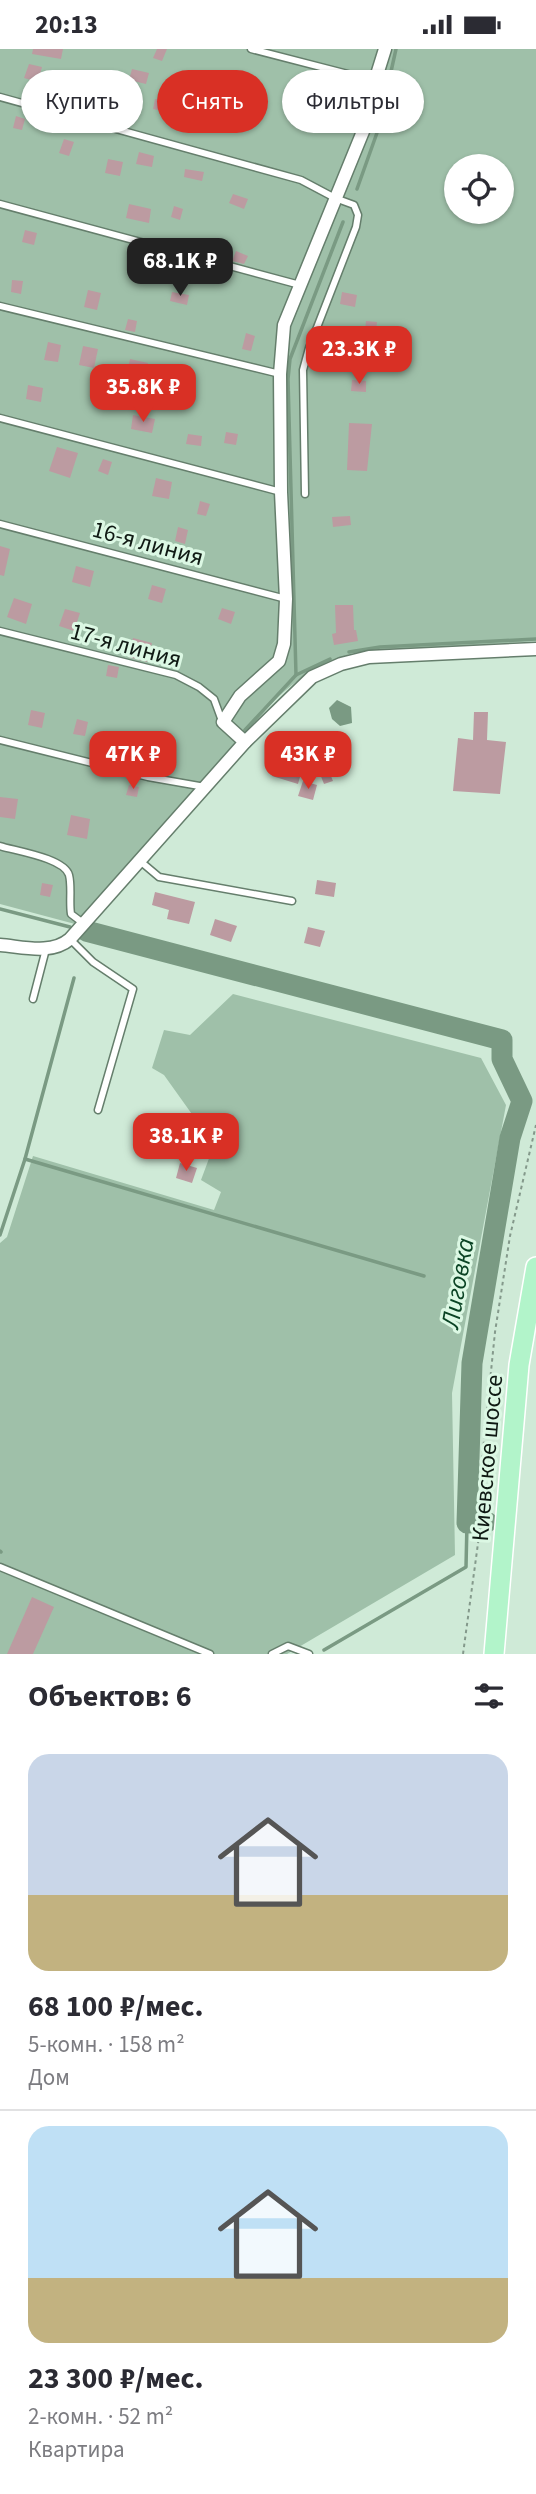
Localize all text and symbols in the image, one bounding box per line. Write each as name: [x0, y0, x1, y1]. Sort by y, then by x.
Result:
text: 20:13: [35, 6, 98, 43]
chip: Купить: [21, 70, 143, 133]
chip: Снять: [157, 70, 268, 133]
chip: Фильтры: [282, 70, 424, 133]
map controls: [444, 154, 514, 224]
button: locate: [444, 154, 514, 224]
pin: 68.1K ₽: [115, 239, 245, 298]
text: 68.1K ₽: [143, 244, 217, 277]
pin: 23.3K ₽: [294, 327, 424, 386]
text: 23.3K ₽: [322, 332, 396, 365]
pin: 35.8K ₽: [78, 365, 208, 424]
text: 35.8K ₽: [106, 370, 180, 403]
street label: 16-я линия: [88, 512, 207, 575]
street label: 17-я линия: [66, 614, 185, 677]
pin: 47K ₽: [84, 731, 182, 791]
pin: 43K ₽: [259, 731, 357, 791]
text: 47K ₽: [105, 737, 161, 770]
text: 43K ₽: [280, 737, 336, 770]
pin: 38.1K ₽: [121, 1113, 251, 1173]
text: 38.1K ₽: [149, 1119, 223, 1152]
water label: Лиговка: [431, 1235, 484, 1333]
street label: Киевское шоссе: [463, 1373, 512, 1543]
text: Объектов: 6: [28, 1675, 192, 1718]
icon: filters: [470, 1677, 508, 1715]
icon: home: [205, 1799, 331, 1925]
text: 68 100 ₽/мес.: [28, 1985, 204, 2028]
text: 5-комн. · 158 m²: [28, 2028, 185, 2061]
text: Дом: [28, 2061, 70, 2094]
icon: home: [205, 2171, 331, 2297]
text: 23 300 ₽/мес.: [28, 2357, 204, 2400]
text: 2-комн. · 52 m²: [28, 2400, 173, 2433]
text: Квартира: [28, 2433, 125, 2466]

